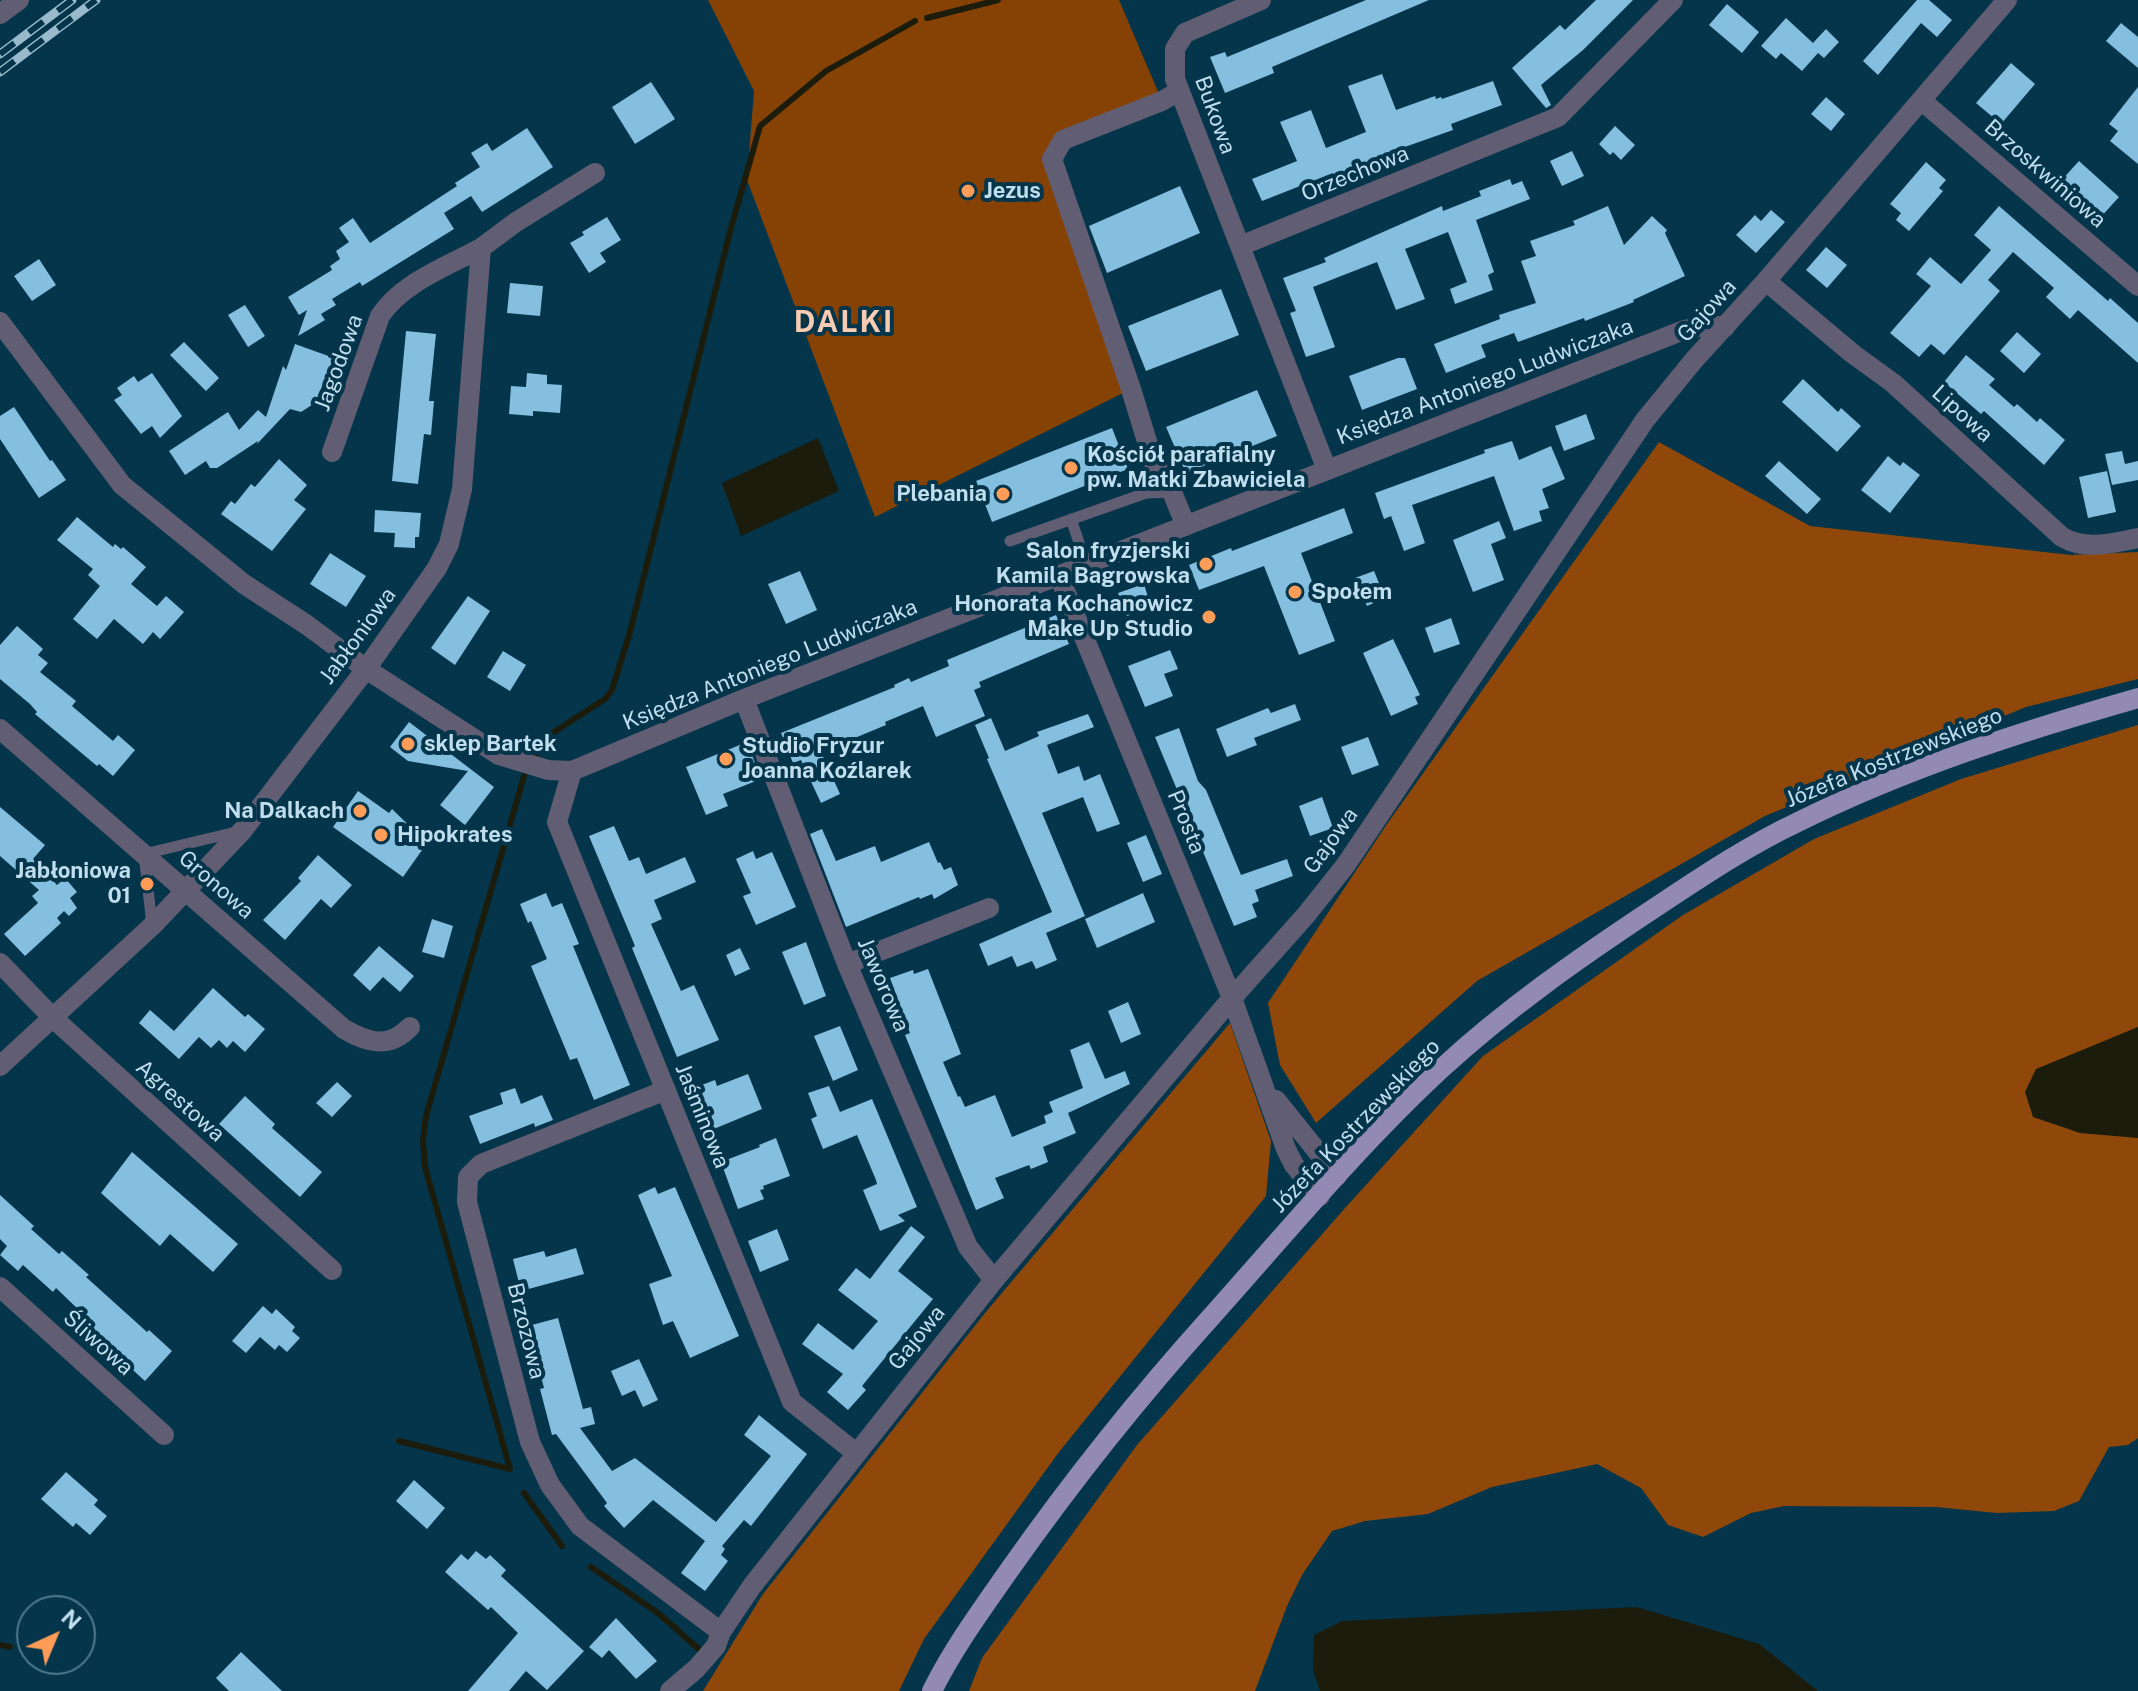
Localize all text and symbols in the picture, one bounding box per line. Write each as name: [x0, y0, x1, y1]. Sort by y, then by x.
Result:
street label: Bukowa: [1189, 72, 1241, 158]
street label: Brzoskwiniowa: [1979, 114, 2111, 234]
street label: Orzechowa: [1297, 140, 1413, 208]
place label: Jezus: [984, 178, 1041, 204]
marker: Jezus: [959, 182, 977, 200]
street label: Gajowa: [1672, 274, 1742, 348]
district label: DALKI: [794, 305, 894, 341]
street label: Jagodowa: [309, 311, 369, 415]
street label: Księdza Antoniego Ludwiczaka: [1333, 313, 1637, 451]
street label: Lipowa: [1926, 380, 1998, 448]
place label: Kościół parafialny pw. Matki Zbawiciela: [1087, 442, 1305, 494]
marker: Kościół parafialny pw. Matki Zbawiciela: [1062, 459, 1080, 477]
place label: Plebania: [896, 481, 987, 507]
marker: Plebania: [994, 485, 1012, 503]
place label: Salon fryzjerski Kamila Bagrowska: [996, 538, 1190, 590]
marker: Salon fryzjerski Kamila Bagrowska: [1197, 555, 1215, 573]
place label: Społem: [1311, 579, 1392, 605]
street label: Jabłoniowa: [314, 583, 402, 689]
marker: Społem: [1286, 583, 1304, 601]
place label: Honorata Kochanowicz Make Up Studio: [954, 591, 1193, 642]
street label: Księdza Antoniego Ludwiczaka: [619, 594, 921, 736]
marker: Honorata Kochanowicz Make Up Studio: [1200, 608, 1218, 626]
street label: Józefa Kostrzewskiego: [1782, 702, 2006, 814]
place label: sklep Bartek: [424, 731, 557, 757]
place label: Studio Fryzur Joanna Koźlarek: [742, 733, 912, 784]
marker: sklep Bartek: [399, 735, 417, 753]
marker: Studio Fryzur Joanna Koźlarek: [717, 750, 735, 768]
street label: Prosta: [1161, 786, 1211, 858]
place label: Na Dalkach: [224, 798, 344, 824]
marker: Na Dalkach: [351, 802, 369, 820]
street label: Gajowa: [1298, 803, 1364, 879]
place label: Hipokrates: [397, 822, 513, 848]
marker: Hipokrates: [372, 826, 390, 844]
street label: Gronowa: [173, 845, 259, 925]
place label: Jabłoniowa 01: [15, 858, 131, 910]
marker: Jabłoniowa 01: [138, 875, 156, 893]
street label: Jaworowa: [851, 934, 915, 1036]
street label: Józefa Kostrzewskiego: [1266, 1034, 1446, 1218]
street label: Agrestowa: [130, 1054, 230, 1148]
street label: Jaśminowa: [669, 1060, 735, 1172]
street label: Brzozowa: [501, 1280, 551, 1382]
street label: Gajowa: [883, 1300, 951, 1376]
street label: Śliwowa: [58, 1305, 138, 1381]
north arrow: [16, 1595, 96, 1675]
text: N: [56, 1604, 87, 1635]

